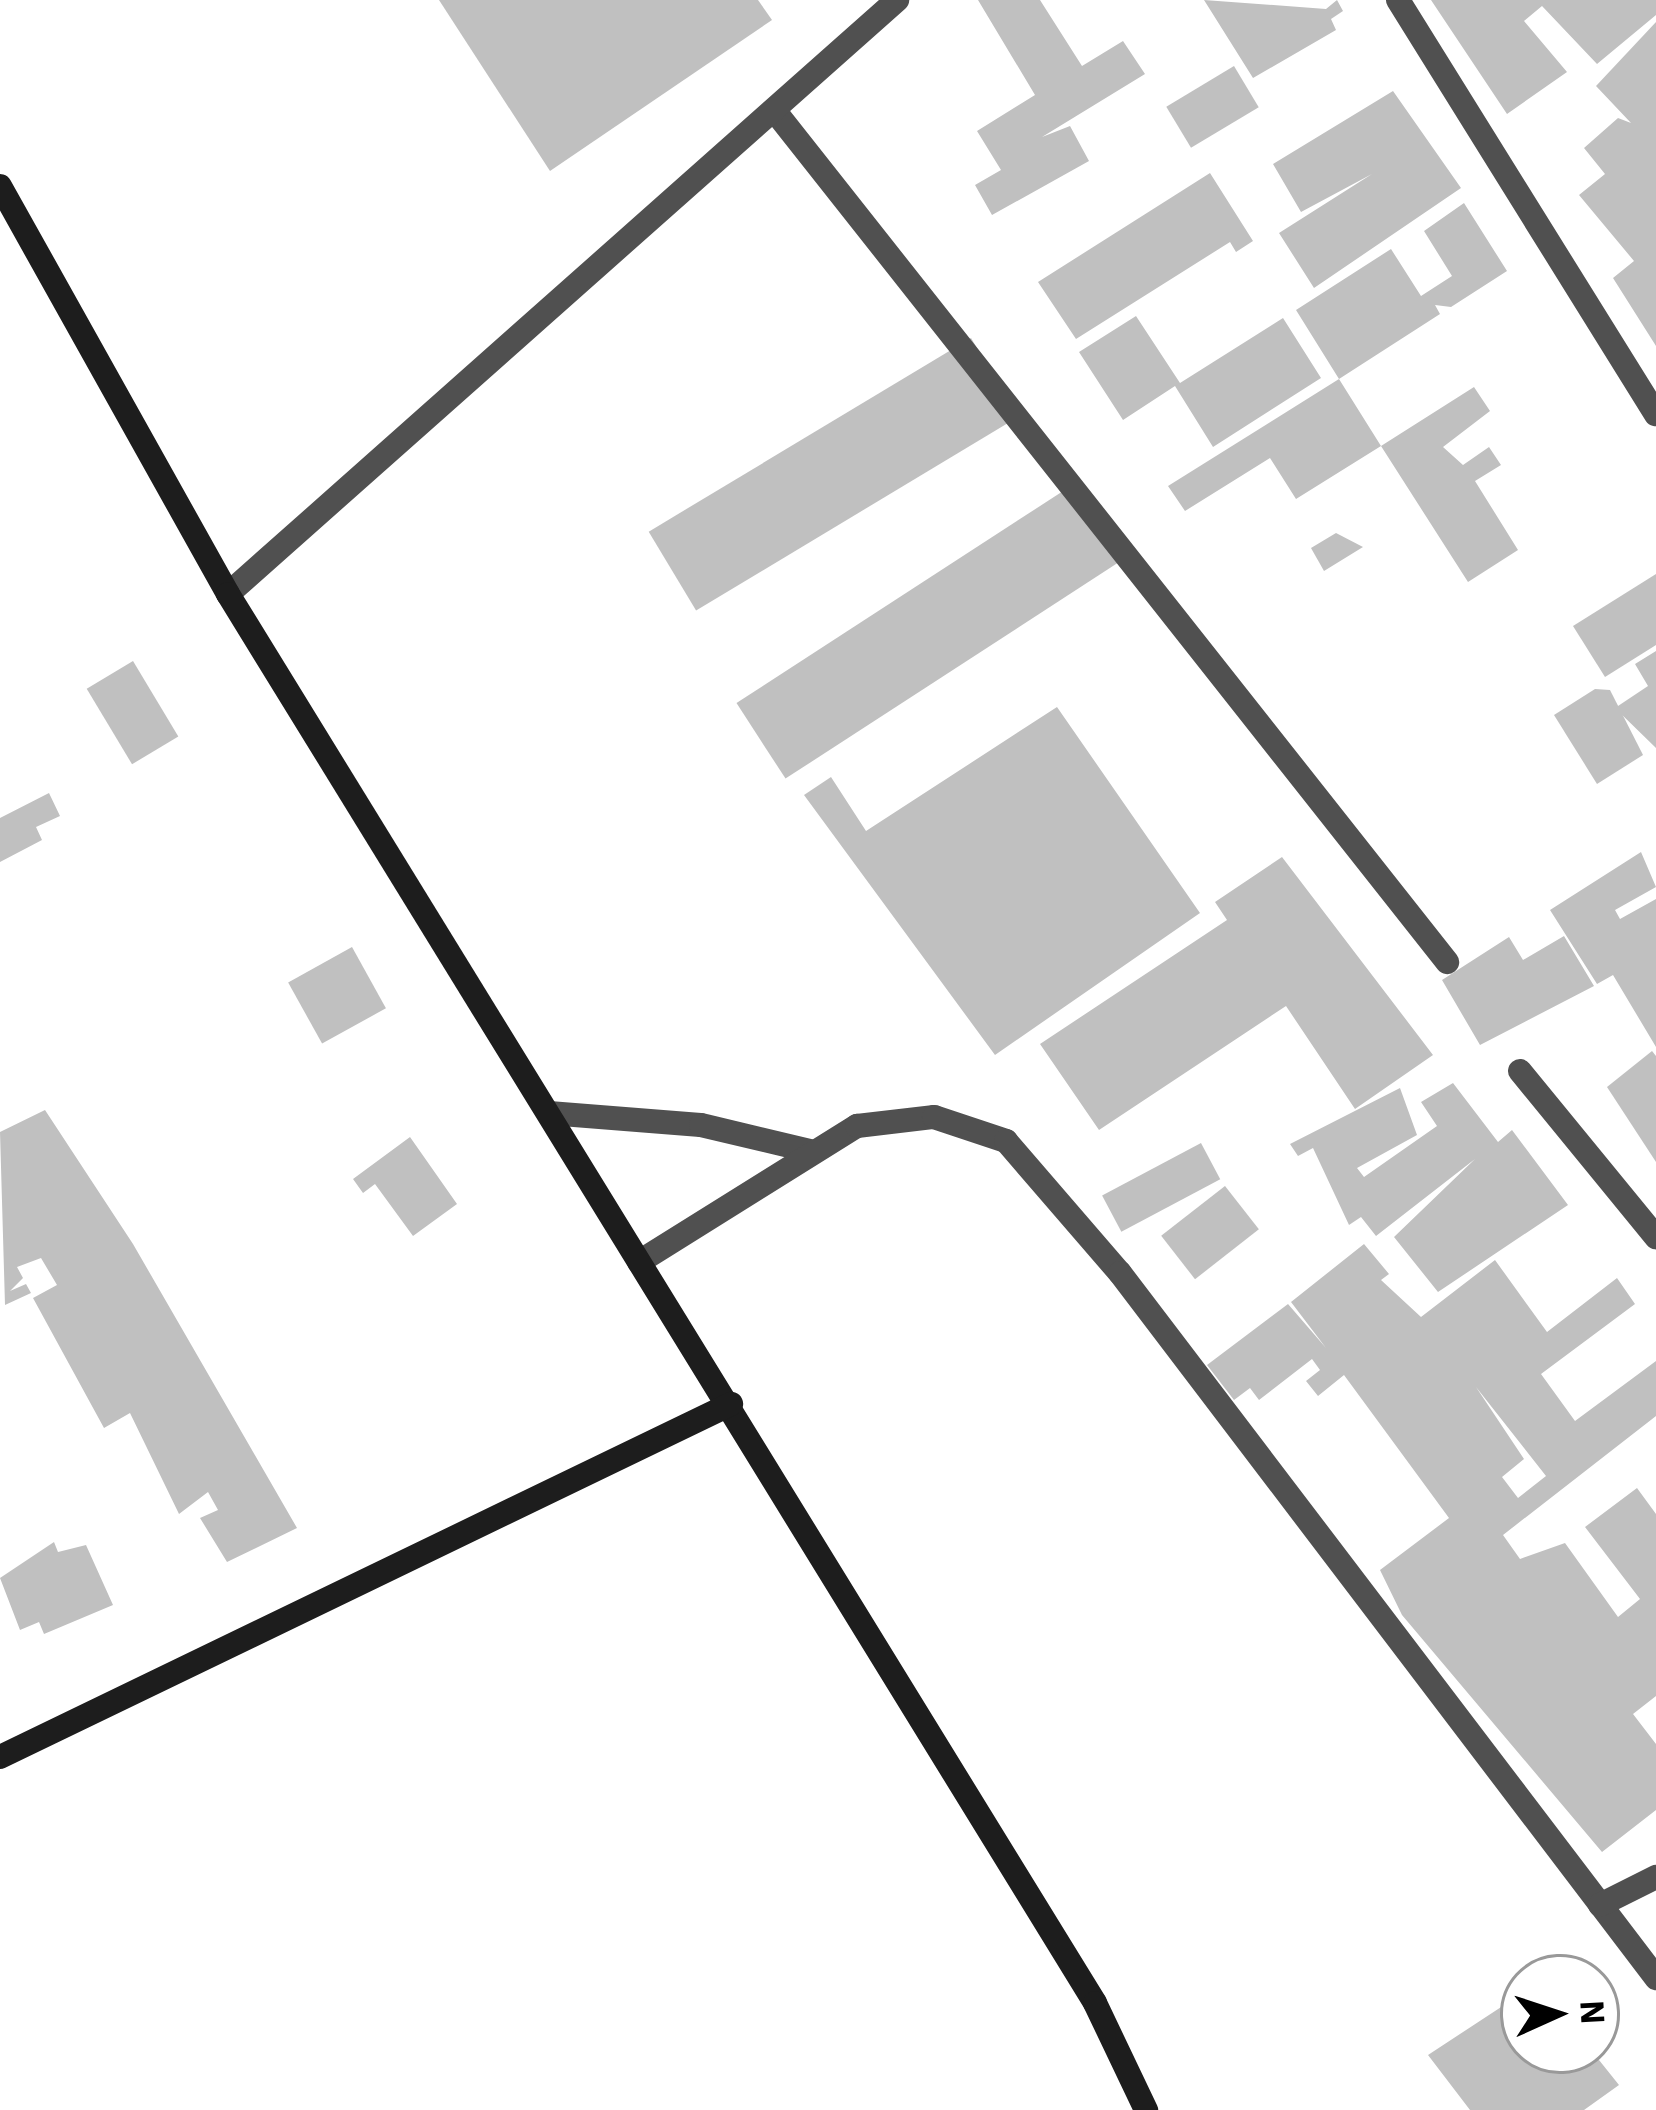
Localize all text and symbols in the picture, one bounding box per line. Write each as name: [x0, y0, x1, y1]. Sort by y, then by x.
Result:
north arrow: [1500, 1954, 1620, 2074]
text: N: [1571, 1999, 1616, 2025]

